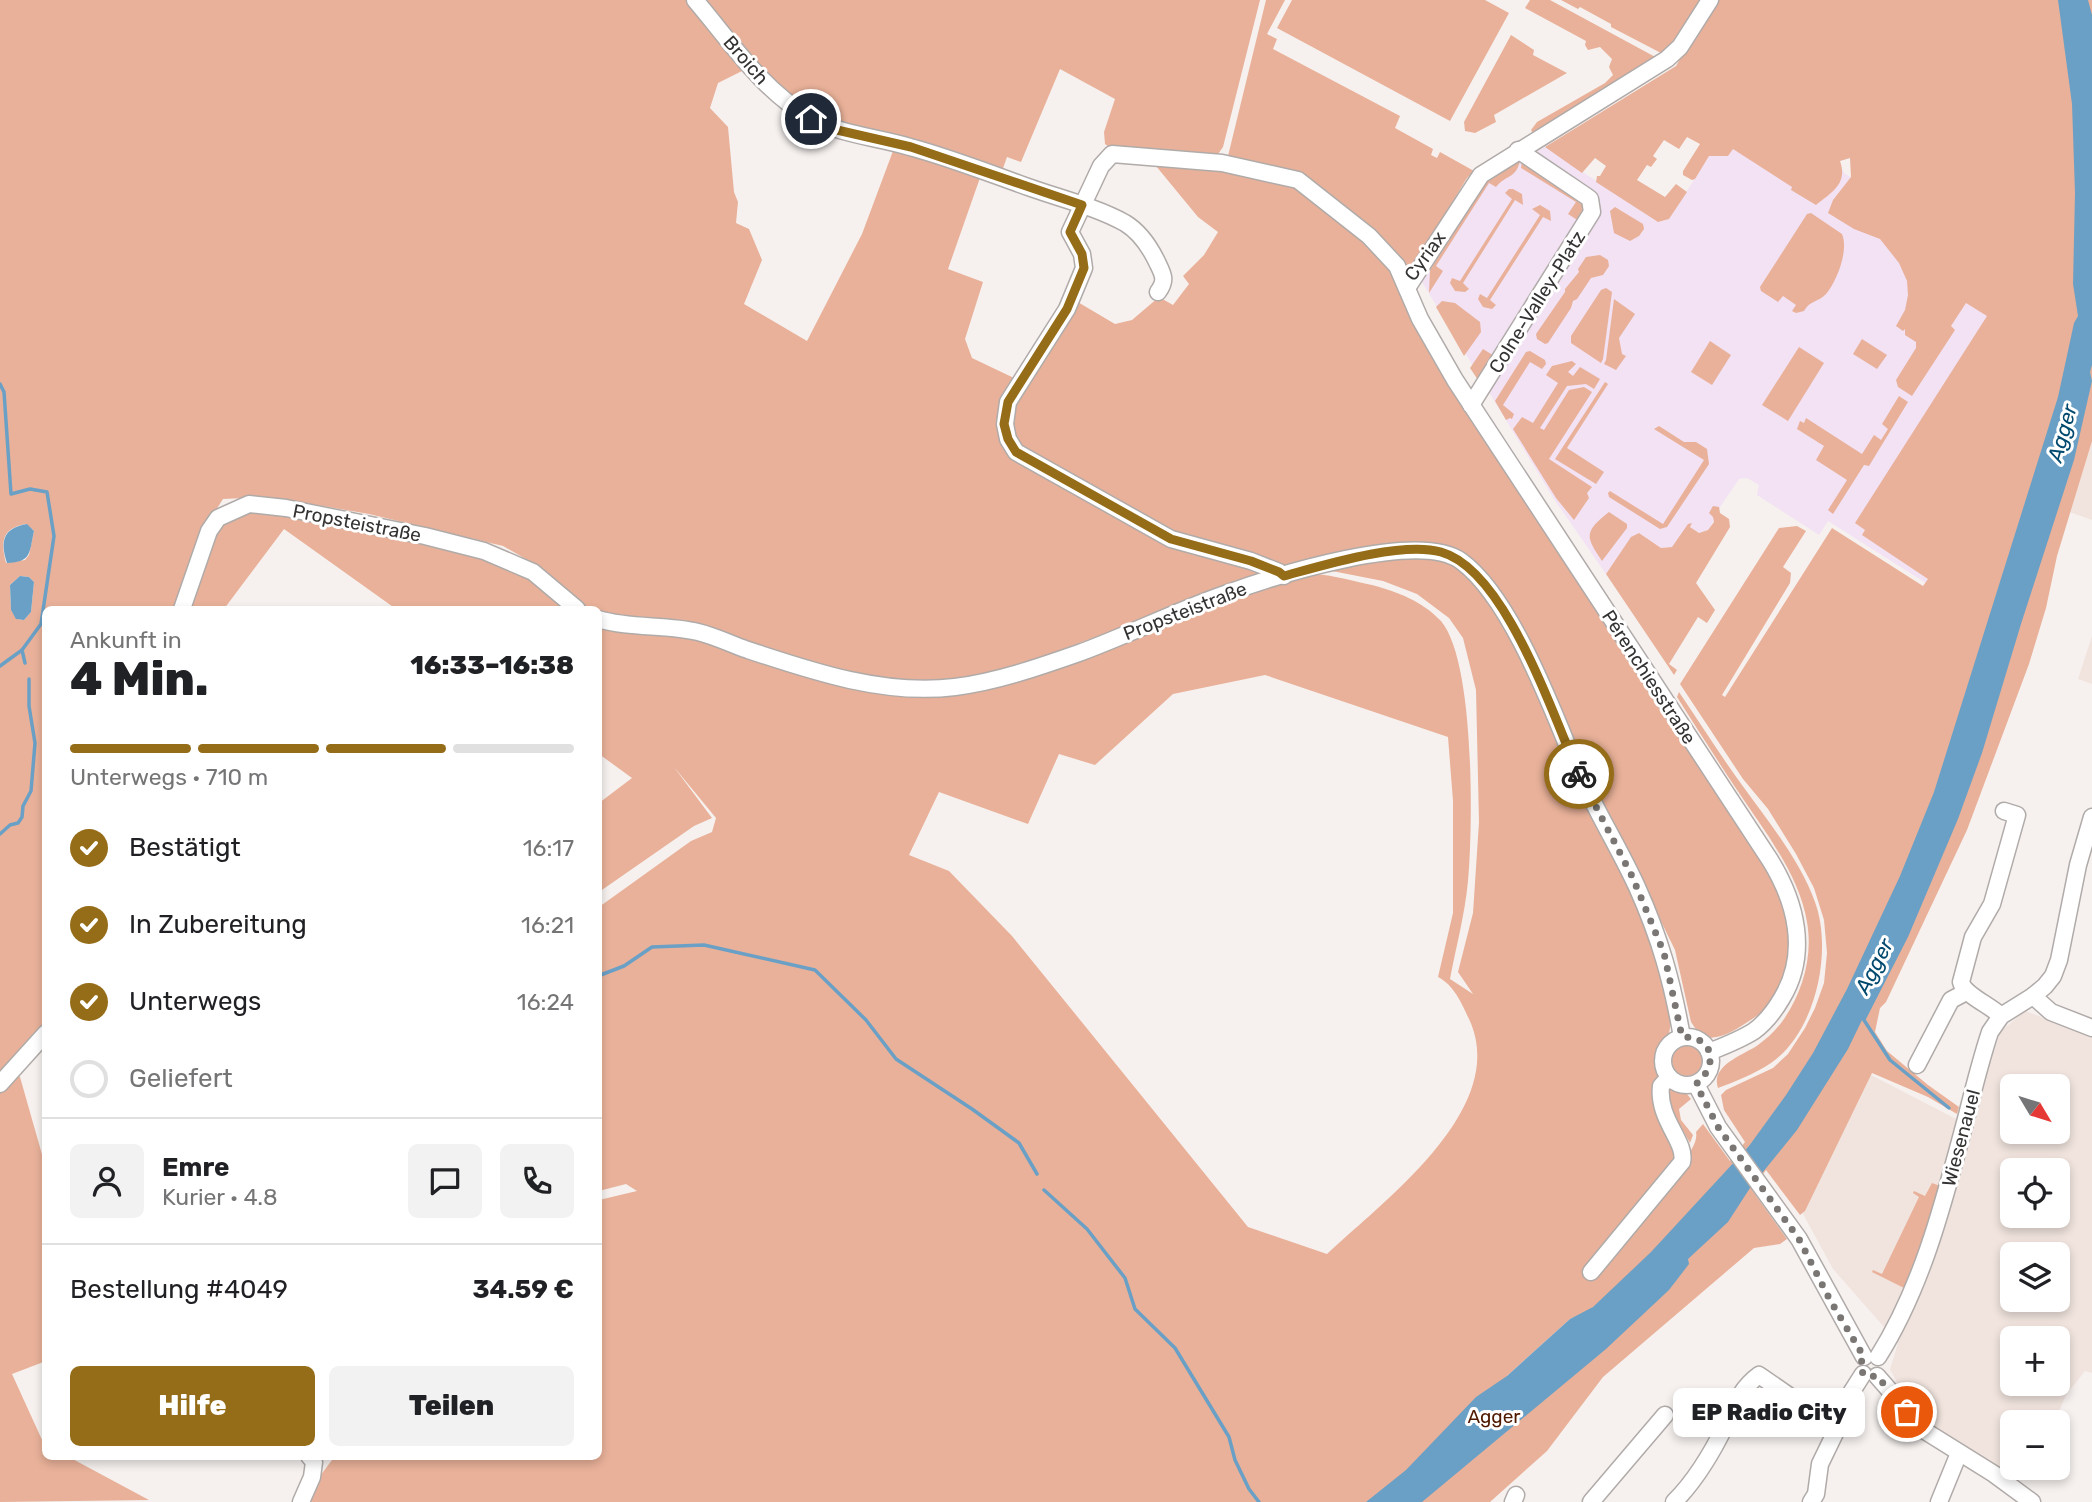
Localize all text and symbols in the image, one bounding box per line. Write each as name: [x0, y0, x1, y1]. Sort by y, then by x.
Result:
street label: Broich: [719, 31, 773, 89]
pin: [781, 89, 841, 149]
icon: home: [792, 100, 830, 138]
street label: Cyriax: [1399, 227, 1451, 285]
street label: Colne-Valley-Platz: [1484, 227, 1590, 377]
water label: Agger: [2042, 400, 2082, 466]
street label: Propsteistraße: [291, 499, 423, 547]
street label: Propsteistraße: [1120, 577, 1250, 645]
street label: Pérenchiesstraße: [1597, 606, 1701, 748]
text: Ankunft in: [70, 626, 182, 654]
text: 16:33–16:38: [410, 650, 574, 681]
text: 4 Min.: [70, 652, 209, 707]
courier: [1544, 739, 1614, 809]
icon: bike: [1560, 755, 1598, 793]
text: Unterwegs · 710 m: [70, 763, 268, 791]
icon: check: [70, 829, 108, 867]
text: Bestätigt: [129, 832, 241, 863]
text: 16:17: [523, 834, 574, 862]
icon: check: [70, 906, 108, 944]
text: In Zubereitung: [129, 909, 307, 940]
text: 16:21: [521, 911, 574, 939]
water label: Agger: [1849, 933, 1899, 999]
icon: check: [70, 983, 108, 1021]
text: Unterwegs: [129, 986, 261, 1017]
text: 16:24: [517, 988, 574, 1016]
text: Geliefert: [129, 1063, 233, 1094]
north arrow: [2000, 1074, 2070, 1144]
map controls: [2000, 1074, 2070, 1480]
street label: Wiesenauel: [1937, 1087, 1985, 1189]
button: person: [70, 1144, 144, 1218]
button: chat: [408, 1144, 482, 1218]
button: phone: [500, 1144, 574, 1218]
text: Emre: [162, 1152, 230, 1183]
button: locate: [2000, 1158, 2070, 1228]
text: Kurier · 4.8: [162, 1183, 278, 1211]
button: layers: [2000, 1242, 2070, 1312]
text: Bestellung #4049: [70, 1274, 288, 1305]
text: 34.59 €: [472, 1274, 574, 1305]
button: +: [2000, 1326, 2070, 1396]
button: Hilfe: [70, 1366, 315, 1446]
button: Teilen: [329, 1366, 574, 1446]
pin: [1877, 1382, 1937, 1442]
callout: EP Radio City: [1672, 1388, 1865, 1436]
icon: bag: [1888, 1393, 1926, 1431]
text: EP Radio City: [1691, 1398, 1847, 1426]
park label: Agger: [1467, 1405, 1521, 1428]
button: −: [2000, 1410, 2070, 1480]

